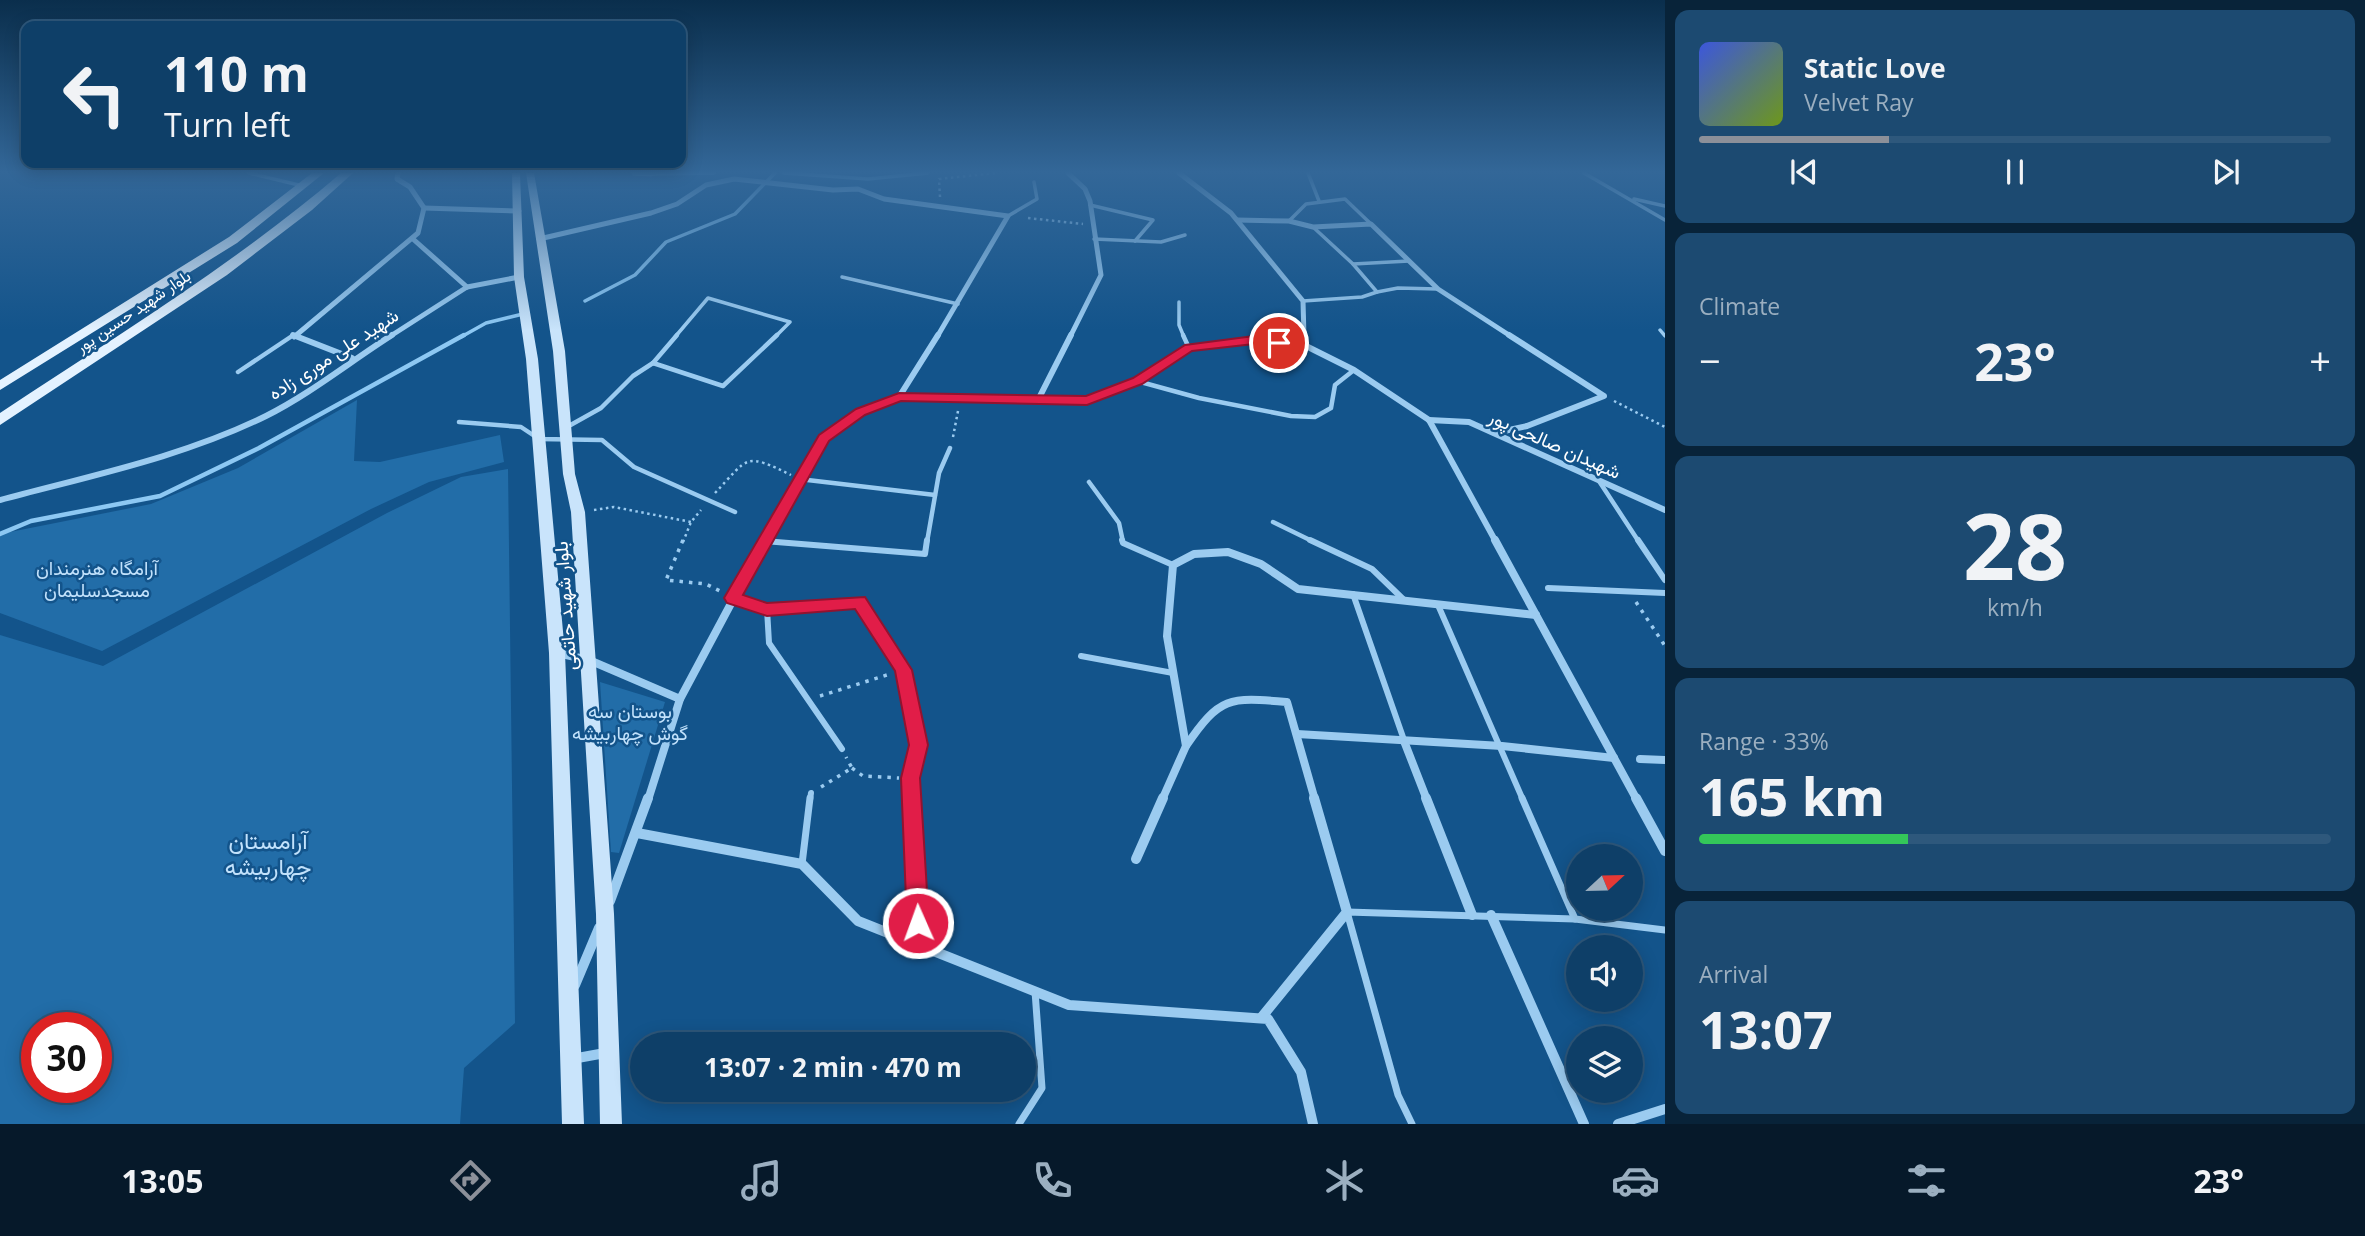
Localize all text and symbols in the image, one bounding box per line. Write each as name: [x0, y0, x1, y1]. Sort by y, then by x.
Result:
text: 110 m: [164, 40, 309, 106]
icon: left: [49, 49, 140, 140]
text: Static Love: [1804, 50, 1946, 86]
text: Velvet Ray: [1804, 86, 1914, 118]
text: Turn left: [164, 103, 290, 146]
icon: previous: [1785, 153, 1823, 191]
icon: pause: [1996, 153, 2034, 191]
icon: next: [2207, 153, 2245, 191]
street label: بلوار شهيد حسین پور: [70, 264, 195, 359]
text: Climate: [1699, 290, 1780, 322]
street label: شهید علی موری زاده: [263, 302, 403, 406]
pin: [1249, 313, 1309, 373]
icon: arrive: [1260, 324, 1298, 362]
text: 23°: [1974, 325, 2056, 396]
text: −: [1699, 334, 1721, 386]
text: +: [2309, 334, 2331, 386]
street label: شهیدان صالحی پور: [1483, 403, 1625, 486]
text: 28: [1963, 483, 2067, 607]
street label: بلوار شهید حاتمی: [548, 541, 582, 671]
park label: آرامگاه هنرمندان مسجدسلیمان: [36, 555, 160, 603]
text: km/h: [1987, 591, 2043, 623]
park label: بوستان سه گوش چهاربیشه: [572, 698, 688, 747]
text: Range · 33%: [1699, 725, 1829, 757]
text: 165 km: [1699, 760, 1885, 831]
park label: آرامستان چهاربیشه: [225, 824, 311, 883]
north arrow: [1566, 844, 1643, 920]
map controls: [1566, 844, 1643, 1103]
position arrow: [881, 886, 955, 960]
button: sound: [1566, 935, 1643, 1012]
text: Arrival: [1699, 958, 1768, 990]
text: 13:07: [1699, 993, 1833, 1064]
speed limit sign: 30: [21, 1012, 112, 1103]
button: layers: [1566, 1026, 1643, 1103]
text: 13:07 · 2 min · 470 m: [704, 1049, 962, 1085]
icon: directions: [446, 1156, 495, 1205]
icon: music: [737, 1156, 786, 1205]
icon: phone: [1028, 1156, 1077, 1205]
icon: climate: [1320, 1156, 1369, 1205]
icon: car: [1611, 1156, 1660, 1205]
icon: filters: [1902, 1156, 1951, 1205]
text: 13:05: [121, 1159, 203, 1202]
text: 23°: [2194, 1159, 2244, 1202]

